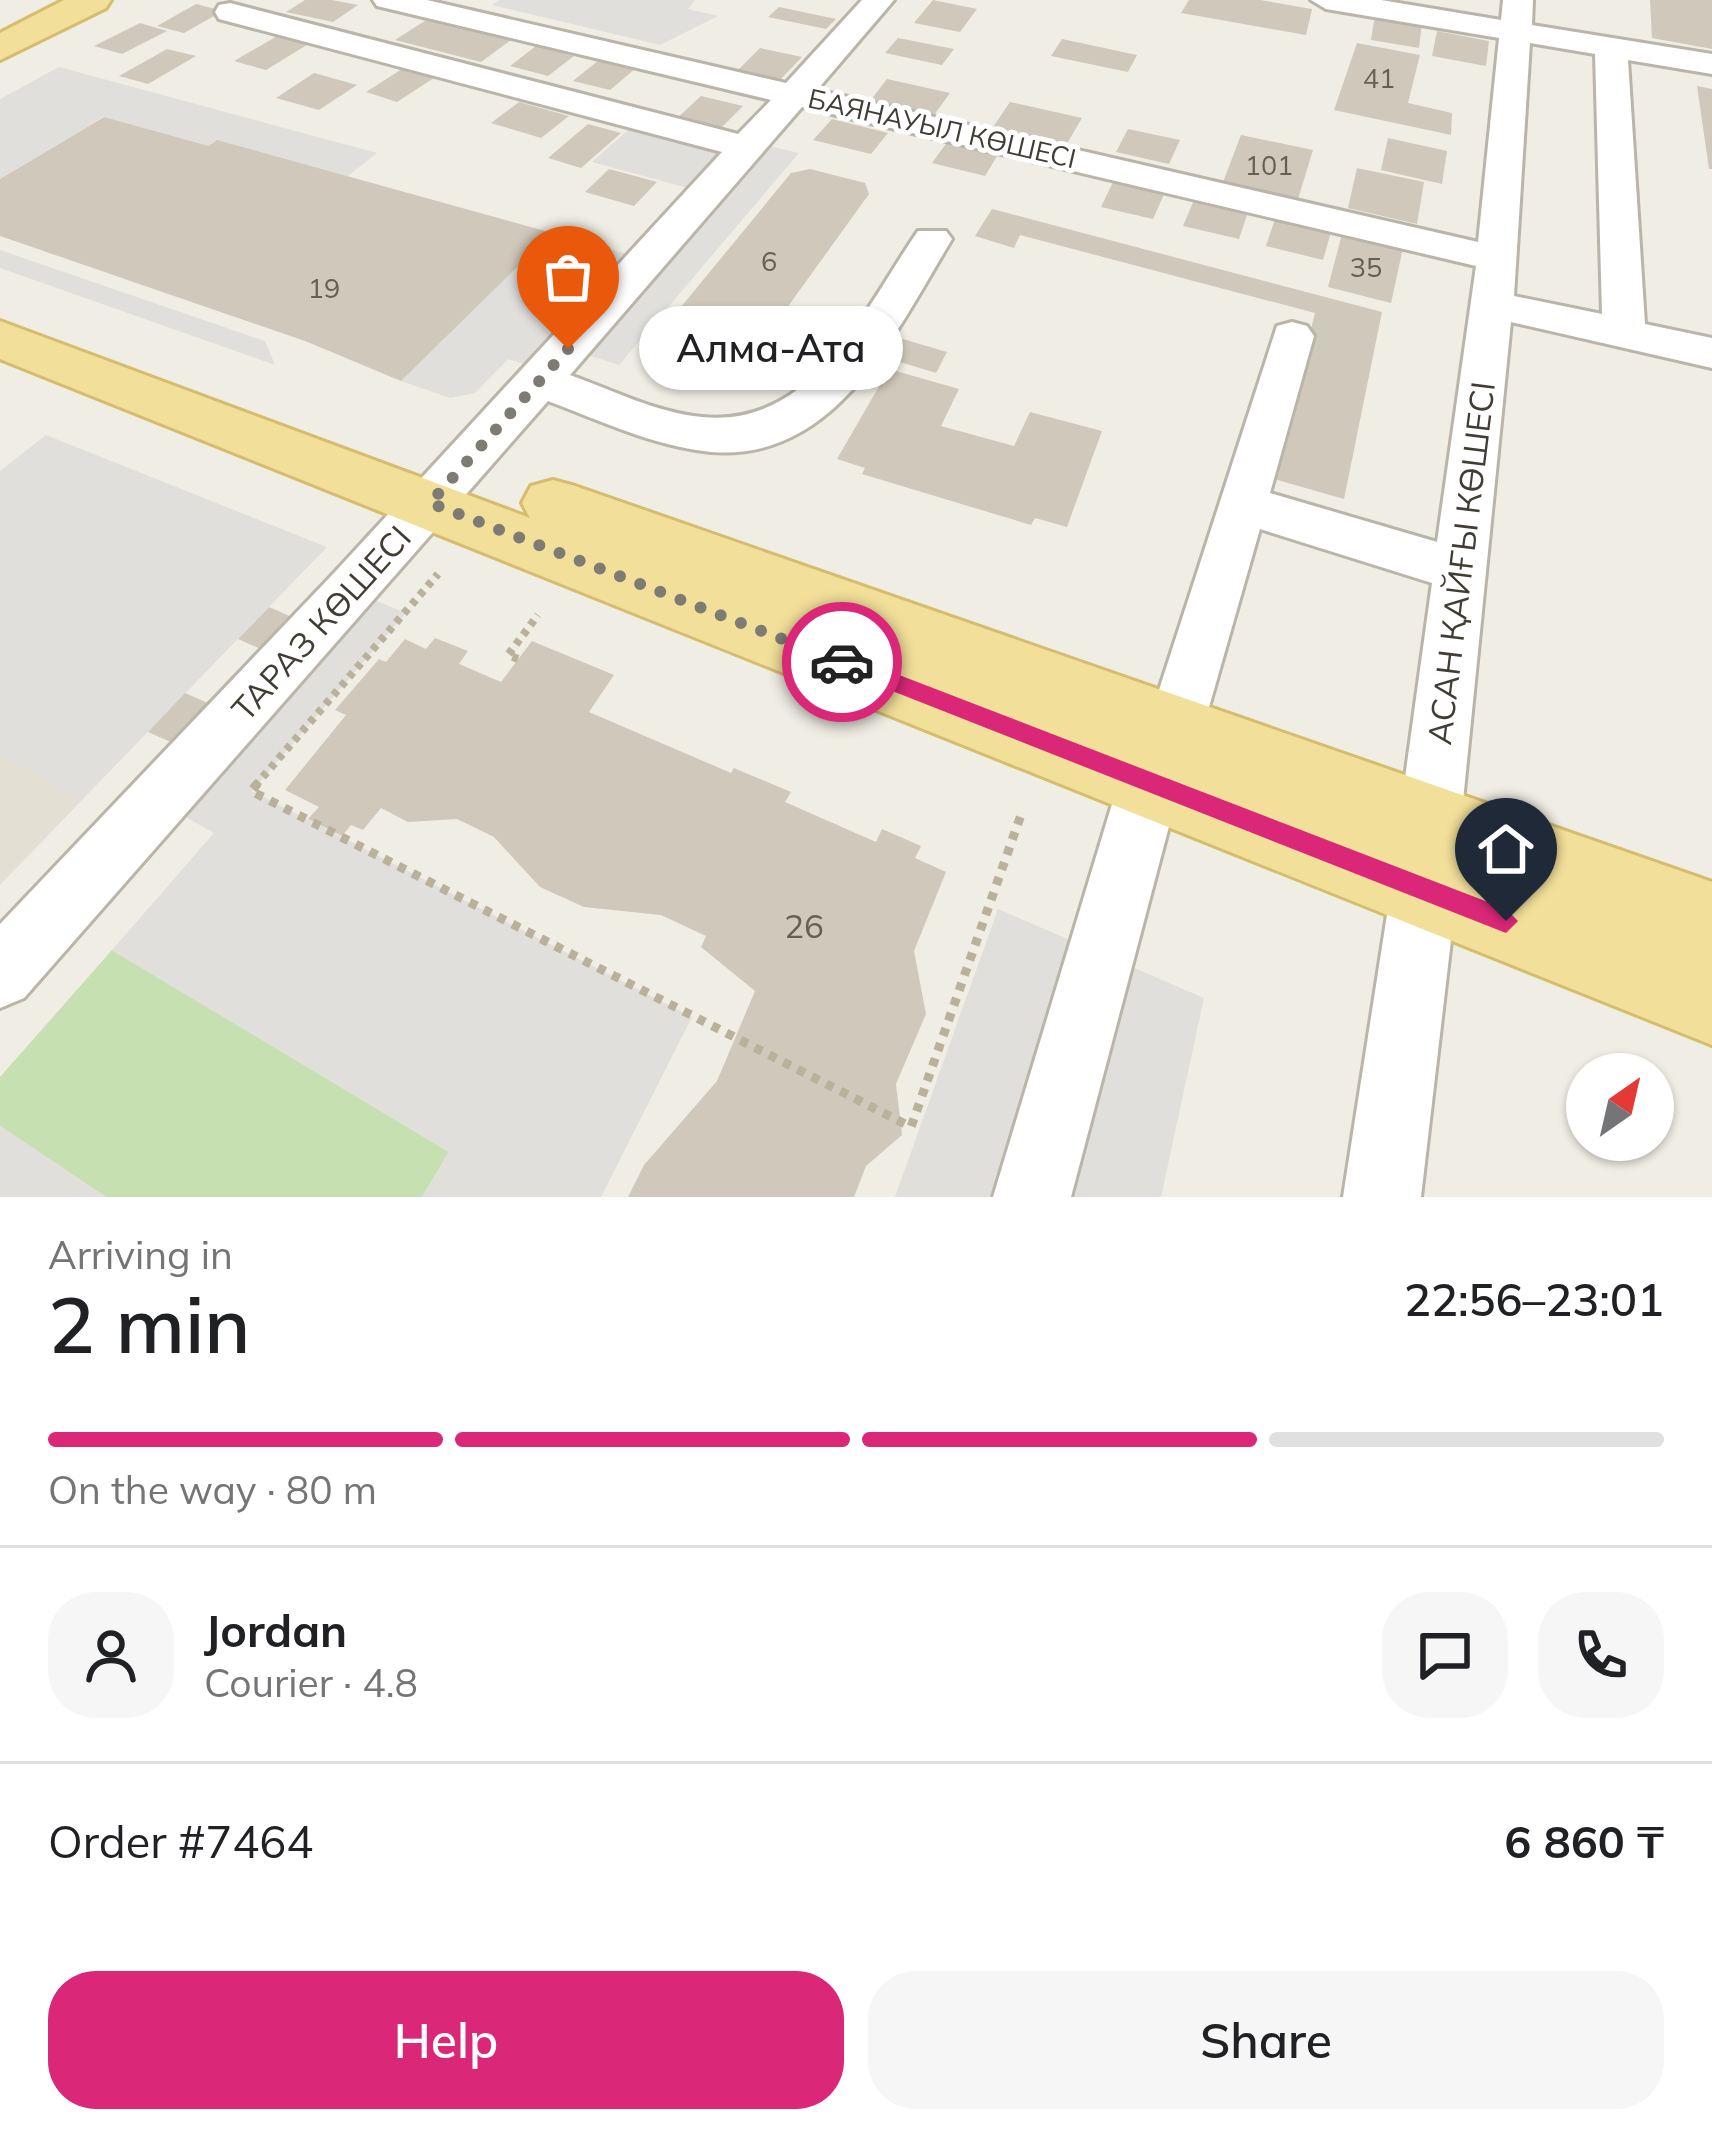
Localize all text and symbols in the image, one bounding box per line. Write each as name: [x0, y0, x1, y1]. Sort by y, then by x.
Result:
house number: 41: [1363, 61, 1395, 95]
street label: БАЯНАУЫЛ КӨШЕСІ: [805, 81, 1079, 175]
house number: 101: [1245, 148, 1293, 182]
pin: [517, 226, 619, 349]
icon: bag: [535, 244, 601, 310]
house number: 6: [761, 244, 777, 278]
house number: 35: [1350, 250, 1382, 284]
house number: 19: [308, 271, 340, 305]
callout: Алма-Ата: [640, 307, 904, 391]
text: Алма-Ата: [676, 323, 866, 372]
street label: АСАН ҚАЙҒЫ КӨШЕСІ: [1418, 379, 1503, 747]
street label: ТАРАЗ КӨШЕСІ: [222, 517, 419, 729]
courier: [782, 602, 902, 722]
icon: car: [809, 629, 875, 695]
pin: [1455, 798, 1557, 921]
icon: home: [1473, 816, 1539, 882]
house number: 26: [784, 905, 824, 946]
north arrow: [1566, 1053, 1674, 1161]
map controls: [1566, 1053, 1674, 1161]
text: Arriving in: [48, 1230, 233, 1279]
text: 22:56–23:01: [1404, 1271, 1664, 1327]
text: 2 min: [48, 1275, 251, 1373]
text: On the way · 80 m: [48, 1465, 377, 1514]
button: person: [48, 1592, 174, 1718]
button: chat: [1382, 1592, 1508, 1718]
button: phone: [1538, 1592, 1664, 1718]
text: Jordan: [204, 1602, 347, 1658]
text: Courier · 4.8: [204, 1658, 418, 1707]
text: Order #7464: [48, 1813, 313, 1869]
text: 6 860 ₸: [1504, 1813, 1664, 1869]
button: Help: [48, 1971, 844, 2109]
button: Share: [868, 1971, 1664, 2109]

